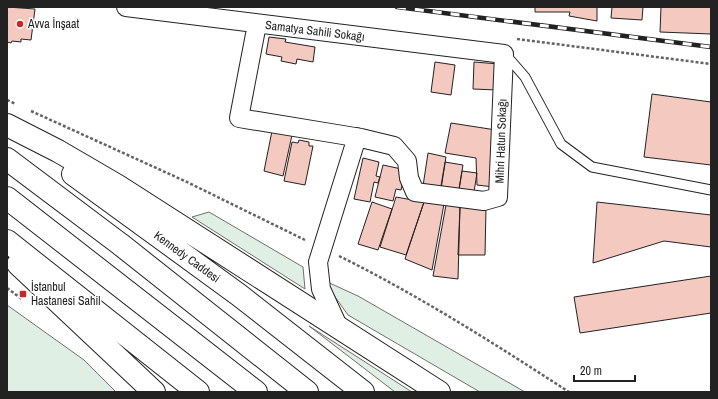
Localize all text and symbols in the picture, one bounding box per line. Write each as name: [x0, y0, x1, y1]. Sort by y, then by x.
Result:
place label: Avva İnşaat: [27, 16, 80, 32]
street label: Samatya Sahili Sokağı: [264, 17, 366, 45]
marker: Avva İnşaat: [15, 19, 25, 29]
street label: Mihri Hatun Sokağı: [492, 98, 510, 184]
street label: Kennedy Caddesi: [151, 228, 223, 286]
place label: İstanbul Hastanesi Sahil: [31, 279, 100, 309]
marker: İstanbul Hastanesi Sahil: [18, 289, 28, 299]
scale bar: [574, 357, 635, 383]
text: 20 m: [580, 363, 602, 379]

